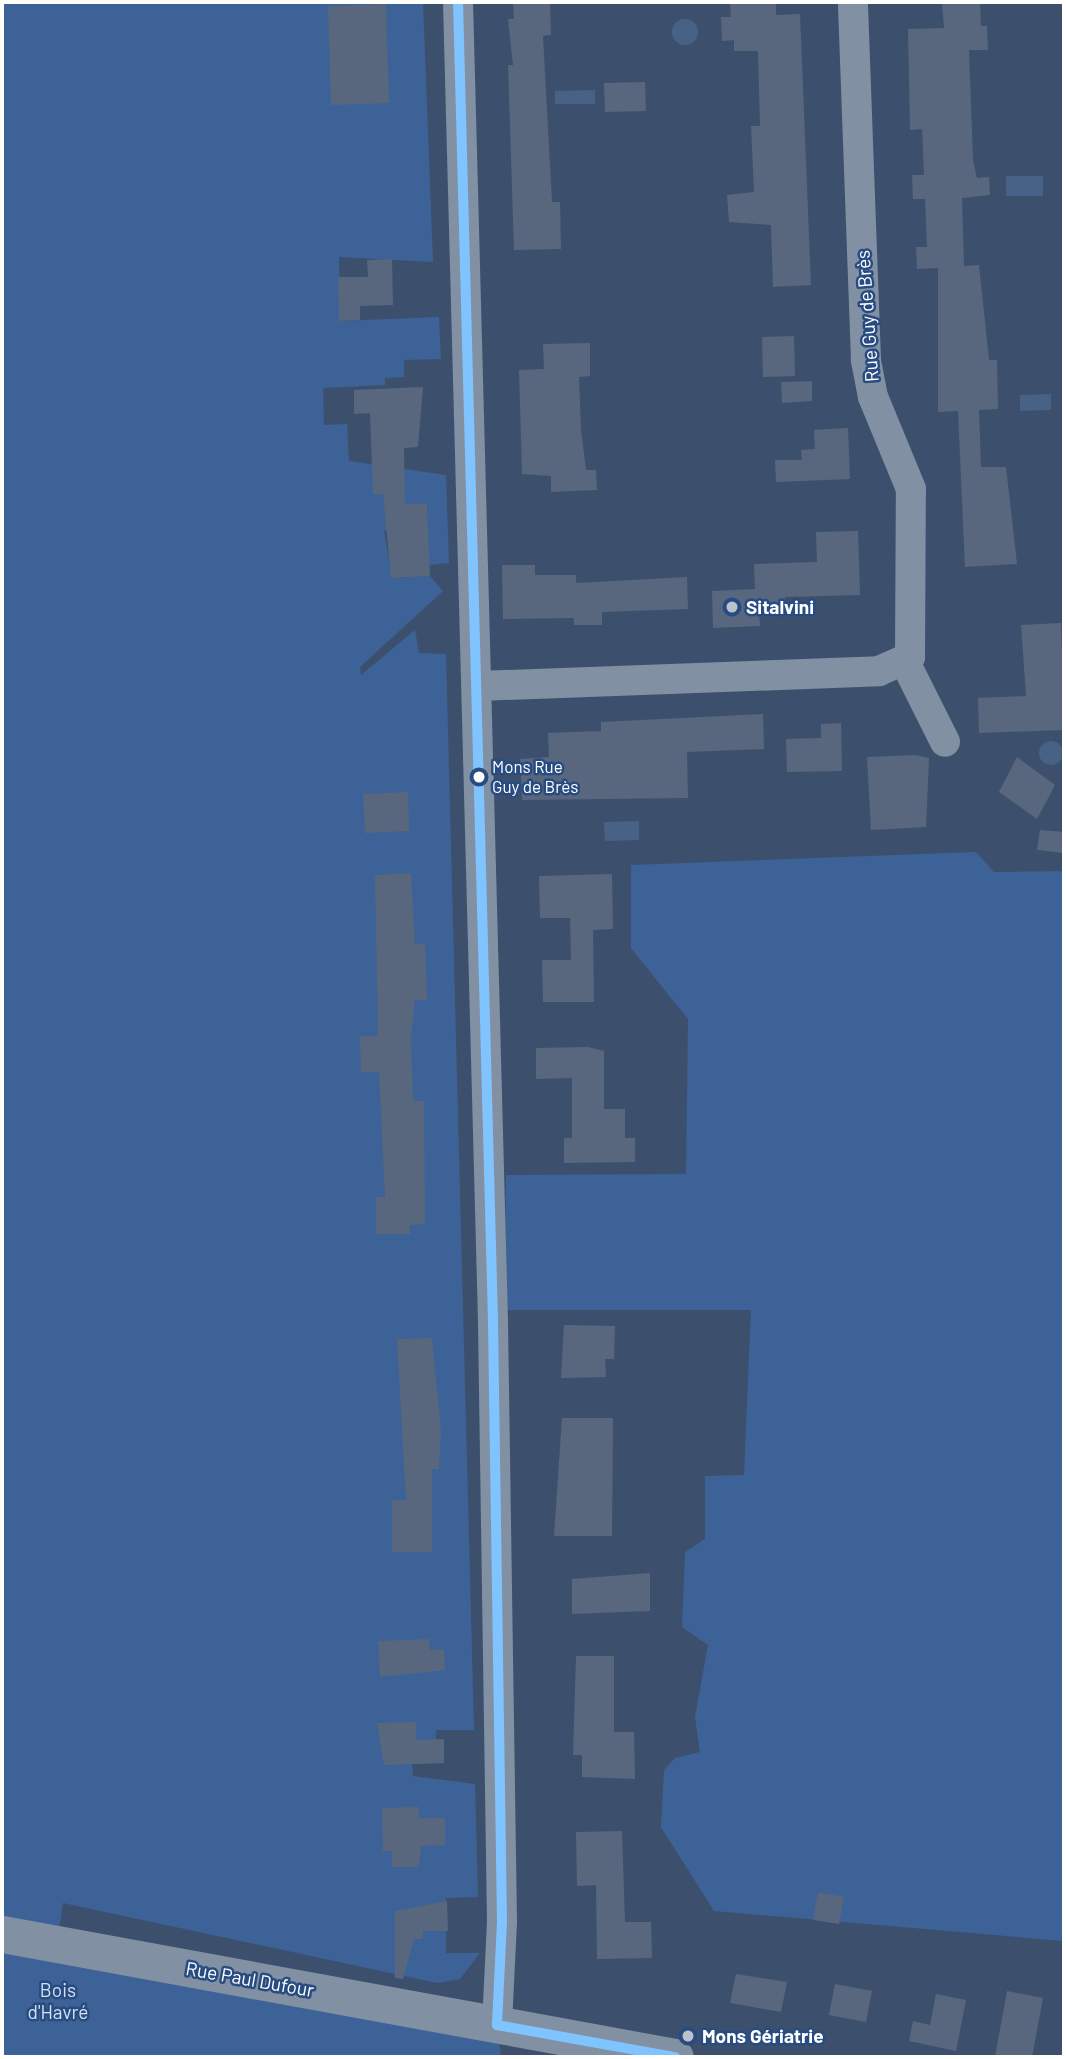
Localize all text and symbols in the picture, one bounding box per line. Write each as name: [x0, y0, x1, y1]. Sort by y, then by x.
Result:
street label: Rue Guy de Brès: [851, 249, 883, 383]
place label: Sitalvini: [746, 596, 814, 618]
marker: Sitalvini: [724, 599, 740, 615]
place label: Mons Rue Guy de Brès: [492, 757, 578, 797]
marker: Mons Rue Guy de Brès: [472, 770, 486, 784]
street label: Rue Paul Dufour: [184, 1956, 316, 2002]
park label: Bois d'Havré: [28, 1979, 88, 2023]
place label: Mons Gériatrie: [702, 2025, 824, 2047]
marker: Mons Gériatrie: [680, 2028, 696, 2044]

